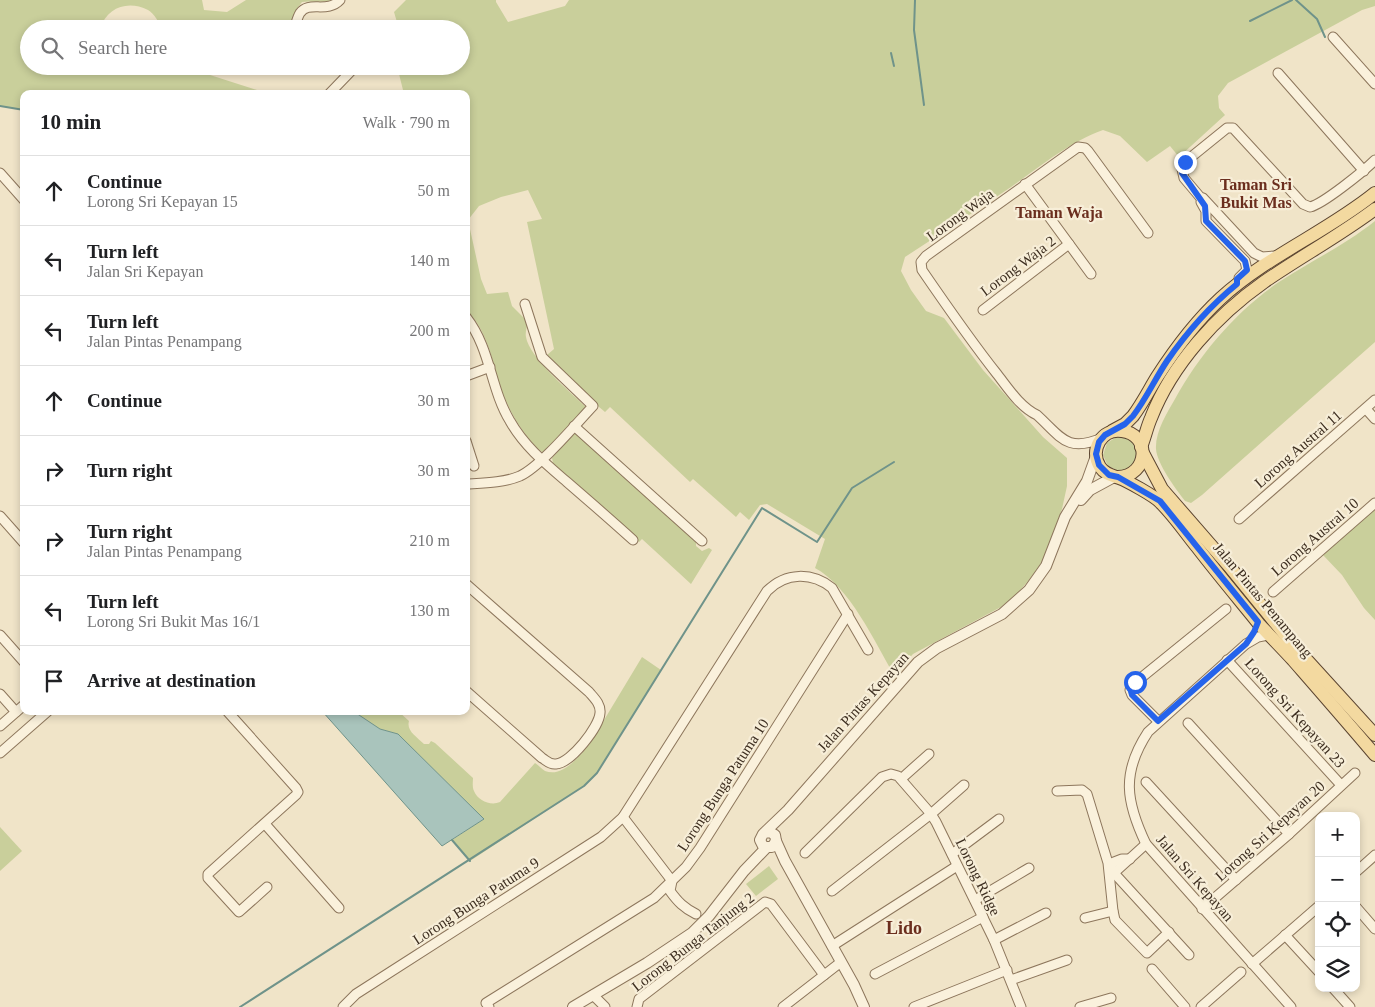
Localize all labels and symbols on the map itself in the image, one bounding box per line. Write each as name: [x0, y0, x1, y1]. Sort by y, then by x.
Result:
route end: [1174, 151, 1197, 174]
district label: Taman Sri Bukit Mas: [1220, 176, 1292, 211]
street label: Lorong Waja: [924, 185, 997, 244]
district label: Taman Waja: [1015, 204, 1103, 222]
street label: Lorong Waja 2: [978, 233, 1058, 299]
street label: Lorong Austral 11: [1251, 407, 1345, 491]
street label: Lorong Austral 10: [1268, 495, 1362, 579]
street label: Jalan Pintas Penampang: [1210, 539, 1316, 661]
street label: Jalan Pintas Kepayan: [814, 649, 912, 755]
street label: Lorong Sri Kepayan 23: [1242, 655, 1348, 771]
route start: [1124, 671, 1147, 694]
street label: Lorong Bunga Patuma 10: [674, 716, 772, 854]
street label: Lorong Sri Kepayan 20: [1212, 778, 1328, 884]
street label: Jalan Sri Kepayan: [1153, 832, 1237, 925]
street label: Lorong Ridge: [952, 836, 1004, 918]
street label: Lorong Bunga Patuma 9: [410, 854, 542, 948]
street label: Lorong Bunga Tanjung 2: [629, 889, 757, 995]
district label: Lido: [886, 918, 922, 938]

